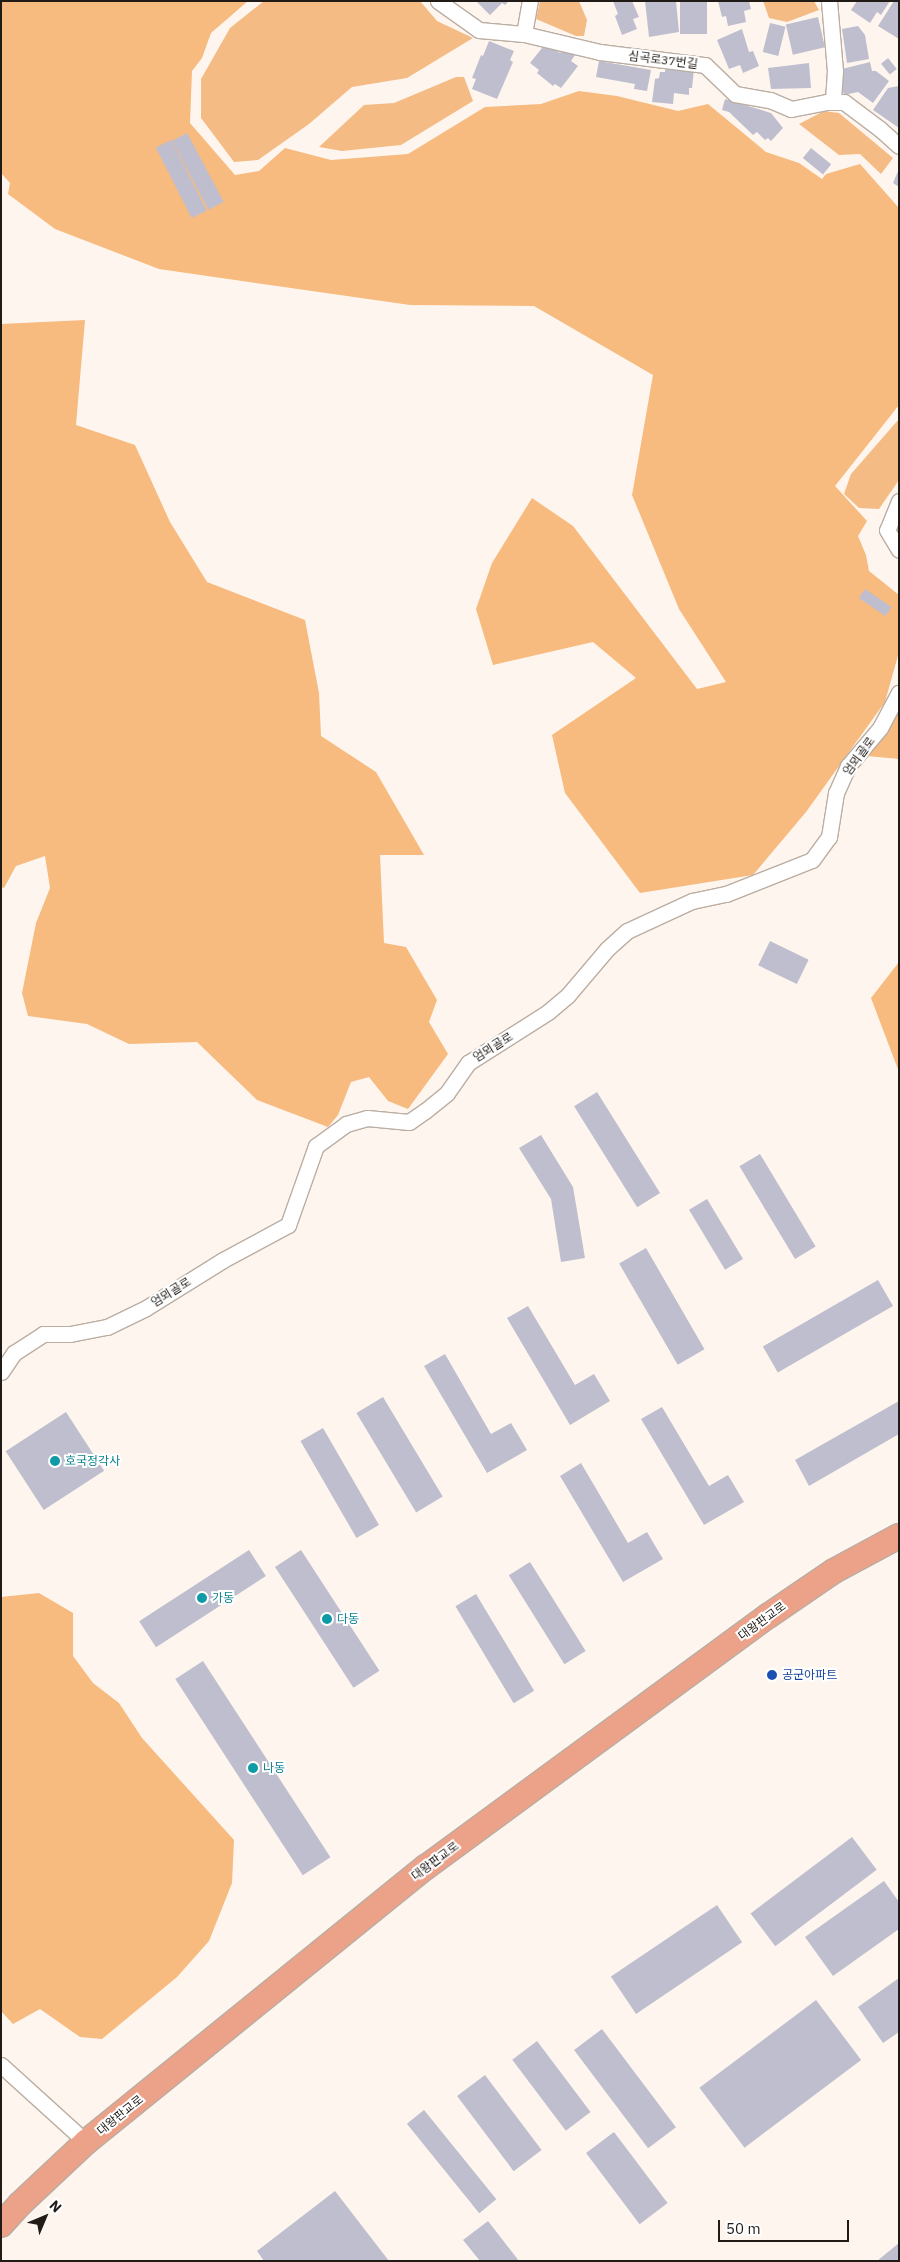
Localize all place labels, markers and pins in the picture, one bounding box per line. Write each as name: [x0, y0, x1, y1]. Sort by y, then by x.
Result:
place label: 호국정각사: [65, 1454, 120, 1468]
marker: 호국정각사: [49, 1455, 61, 1467]
place label: 가동: [212, 1591, 234, 1605]
marker: 가동: [196, 1592, 208, 1604]
place label: 다동: [337, 1612, 359, 1626]
marker: 다동: [321, 1613, 333, 1625]
place label: 공군아파트: [782, 1668, 837, 1682]
marker: 공군아파트: [766, 1669, 778, 1681]
place label: 나동: [263, 1761, 285, 1775]
marker: 나동: [247, 1762, 259, 1774]

